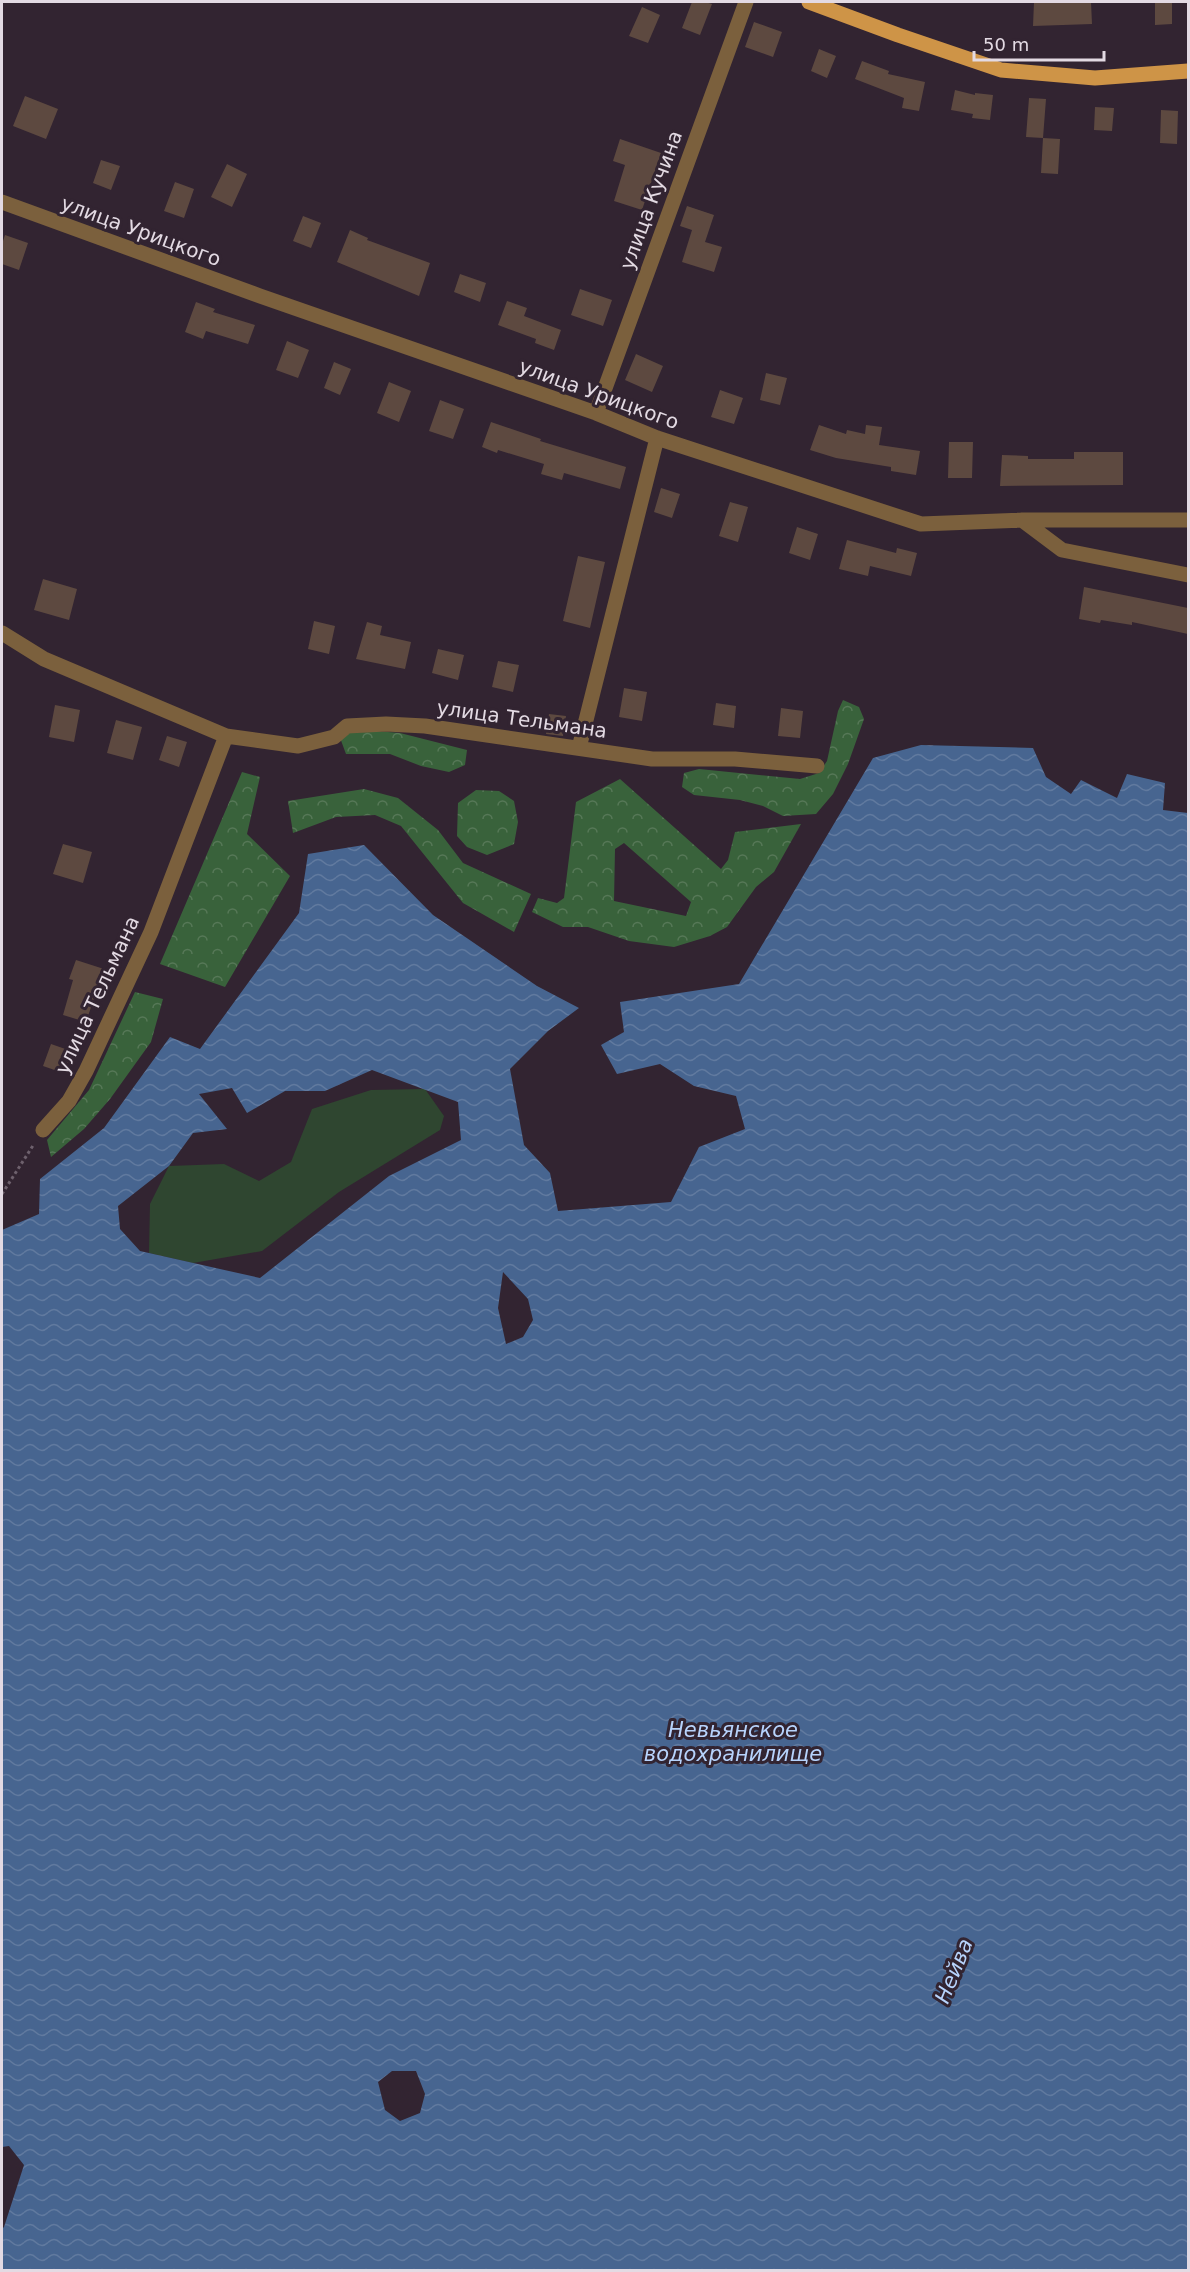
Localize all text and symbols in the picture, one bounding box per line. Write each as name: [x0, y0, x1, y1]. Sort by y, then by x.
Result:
scale bar: [974, 24, 1104, 62]
text: 50 m: [983, 34, 1029, 55]
street label: улица Кучина: [615, 127, 687, 273]
street label: улица Урицкого: [58, 191, 224, 271]
street label: улица Урицкого: [516, 354, 682, 434]
street label: улица Тельмана: [435, 695, 609, 743]
street label: улица Тельмана: [50, 912, 144, 1078]
water label: Невьянское водохранилище: [644, 1718, 822, 1766]
water label: Нейва: [930, 1935, 978, 2007]

